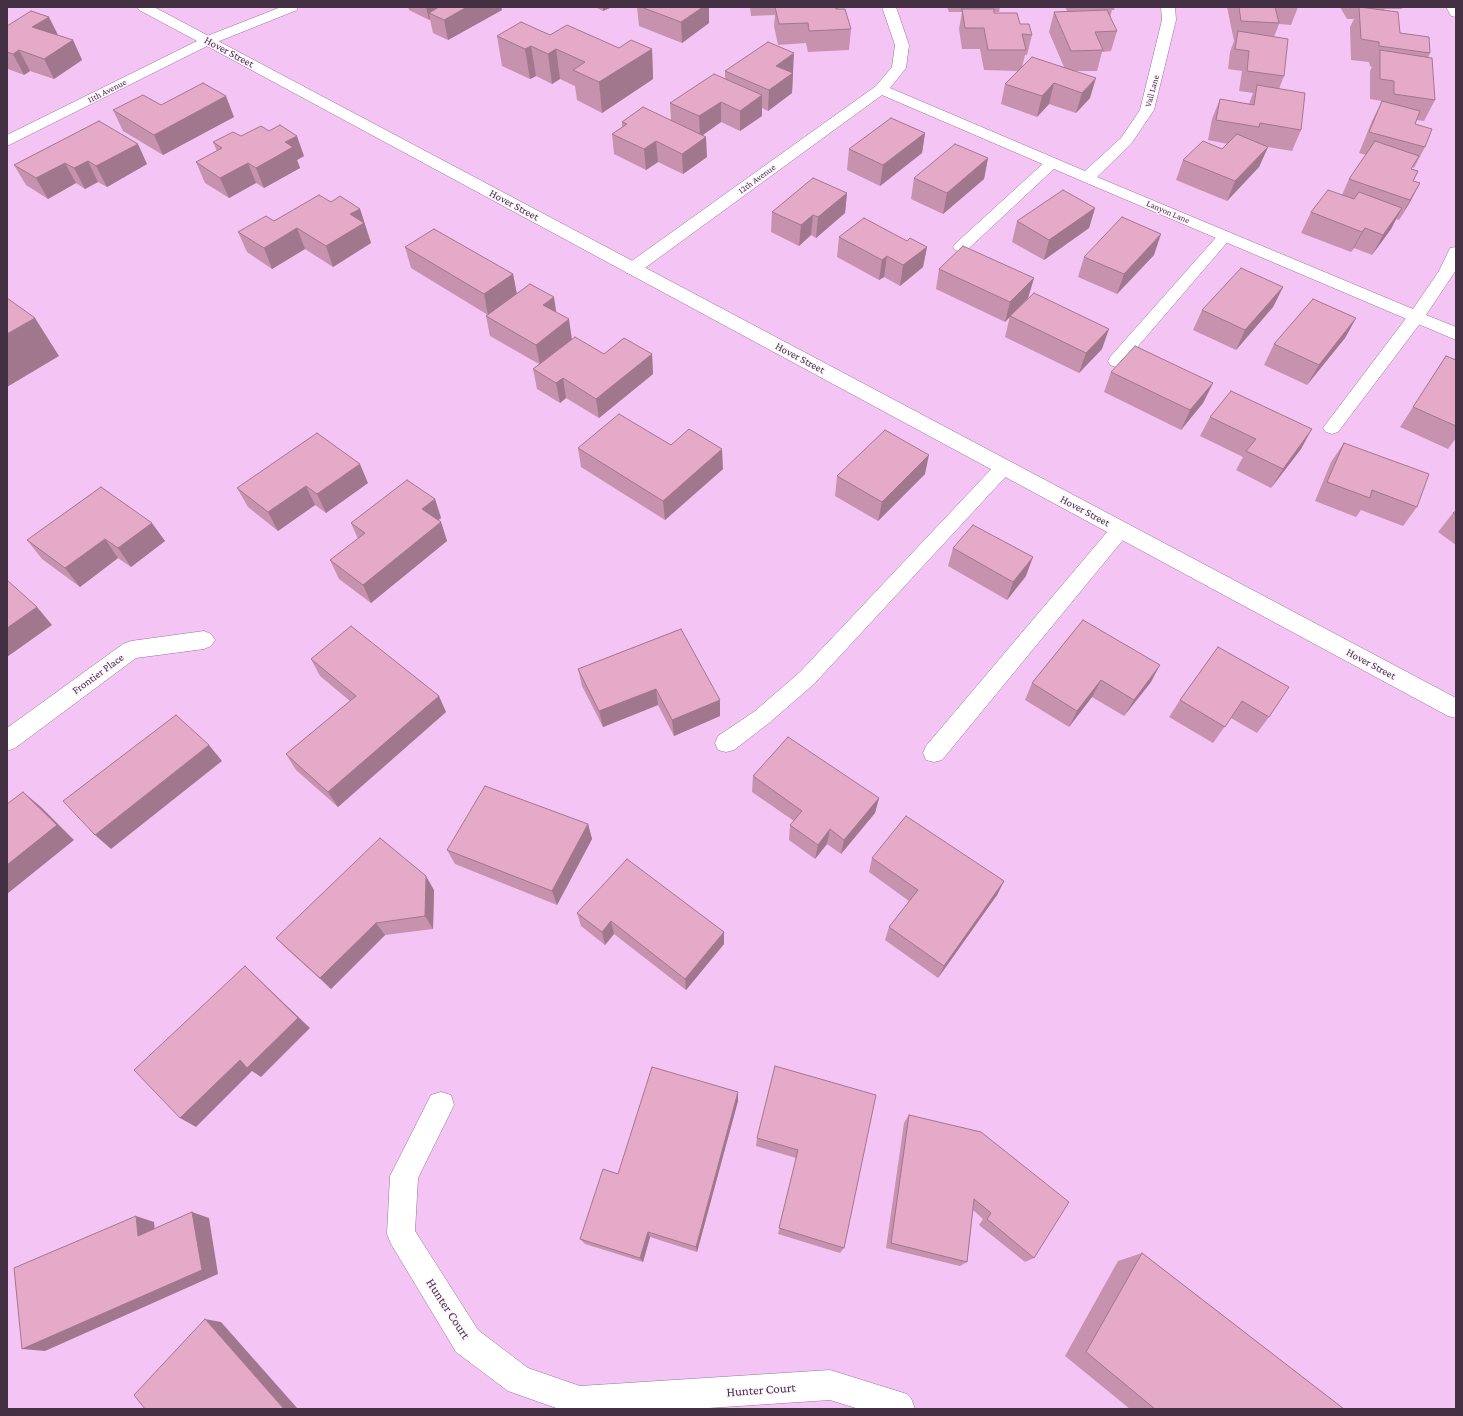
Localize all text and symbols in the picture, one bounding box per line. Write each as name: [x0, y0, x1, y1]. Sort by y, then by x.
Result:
street label: Hover Street: [202, 33, 256, 71]
street label: Vail Lane: [1143, 74, 1161, 108]
street label: 11th Avenue: [86, 77, 128, 105]
street label: 12th Avenue: [736, 162, 778, 196]
street label: Hover Street: [487, 186, 541, 224]
street label: Lanyon Lane: [1145, 198, 1191, 226]
street label: Hover Street: [773, 339, 827, 377]
street label: Hover Street: [1058, 492, 1112, 530]
street label: Hover Street: [1344, 645, 1398, 683]
street label: Frontier Place: [70, 651, 126, 697]
street label: Hunter Court: [423, 1276, 473, 1342]
street label: Hunter Court: [726, 1380, 796, 1400]

